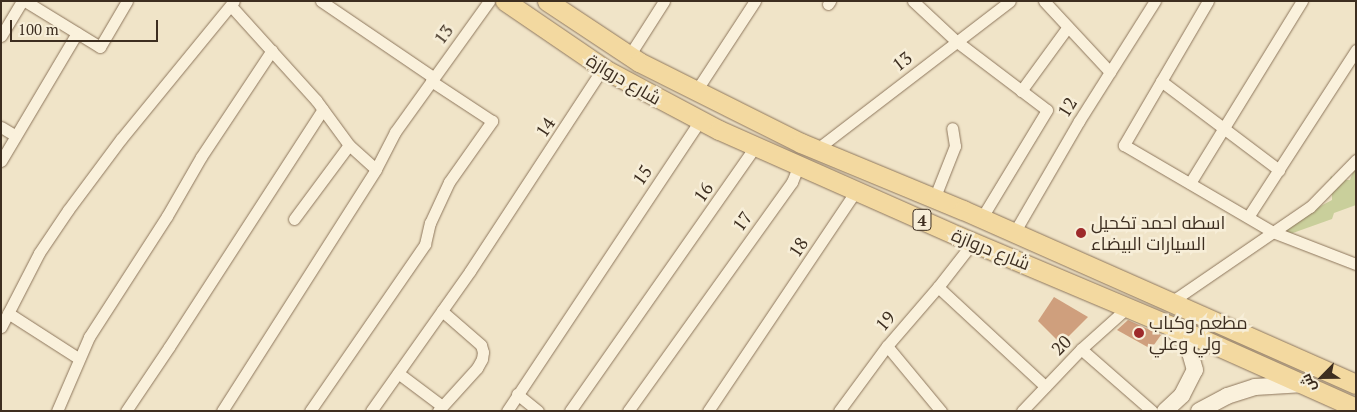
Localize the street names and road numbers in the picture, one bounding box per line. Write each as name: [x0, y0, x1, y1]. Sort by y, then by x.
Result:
street label: 13: [429, 20, 457, 48]
street label: 13: [888, 47, 916, 75]
street label: شارع دروازة: [583, 49, 665, 109]
street label: 12: [1053, 93, 1081, 121]
street label: 14: [531, 113, 559, 141]
street label: 15: [628, 161, 656, 189]
street label: 16: [689, 178, 717, 206]
road number: 4: [912, 206, 932, 234]
street label: 17: [728, 207, 756, 235]
street label: شارع دروازة: [949, 224, 1033, 274]
street label: 18: [784, 233, 812, 261]
street label: 19: [871, 307, 899, 335]
street label: 20: [1047, 331, 1075, 359]

